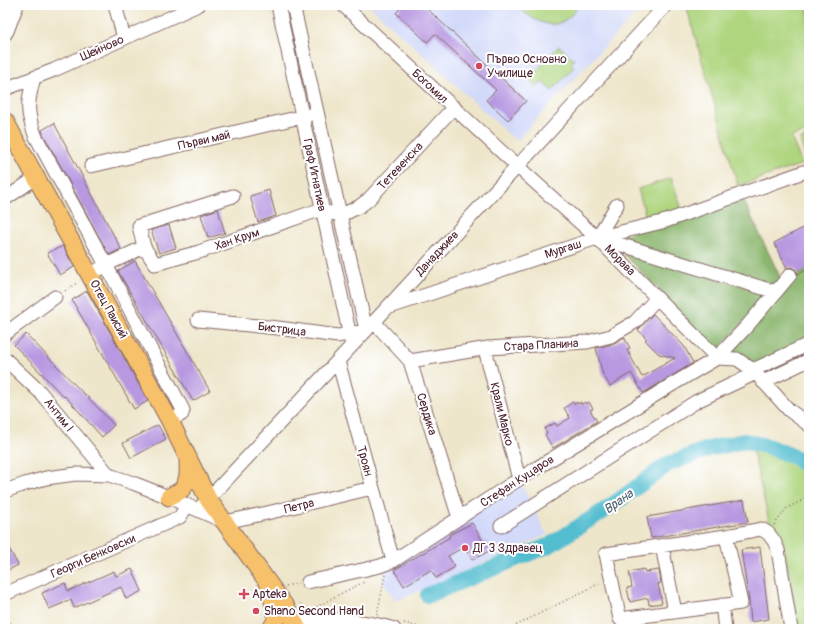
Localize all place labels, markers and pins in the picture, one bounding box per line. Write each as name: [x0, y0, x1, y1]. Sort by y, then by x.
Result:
place label: Първо Основно Училище: [487, 52, 567, 81]
marker: Първо Основно Училище: [474, 61, 484, 71]
place label: ДГ 3 Здравец: [472, 541, 543, 556]
marker: ДГ 3 Здравец: [460, 543, 470, 553]
place label: Apteka: [252, 587, 287, 602]
marker: Apteka: [239, 589, 249, 599]
place label: Shano Second Hand: [264, 604, 364, 619]
marker: Shano Second Hand: [251, 606, 261, 616]

